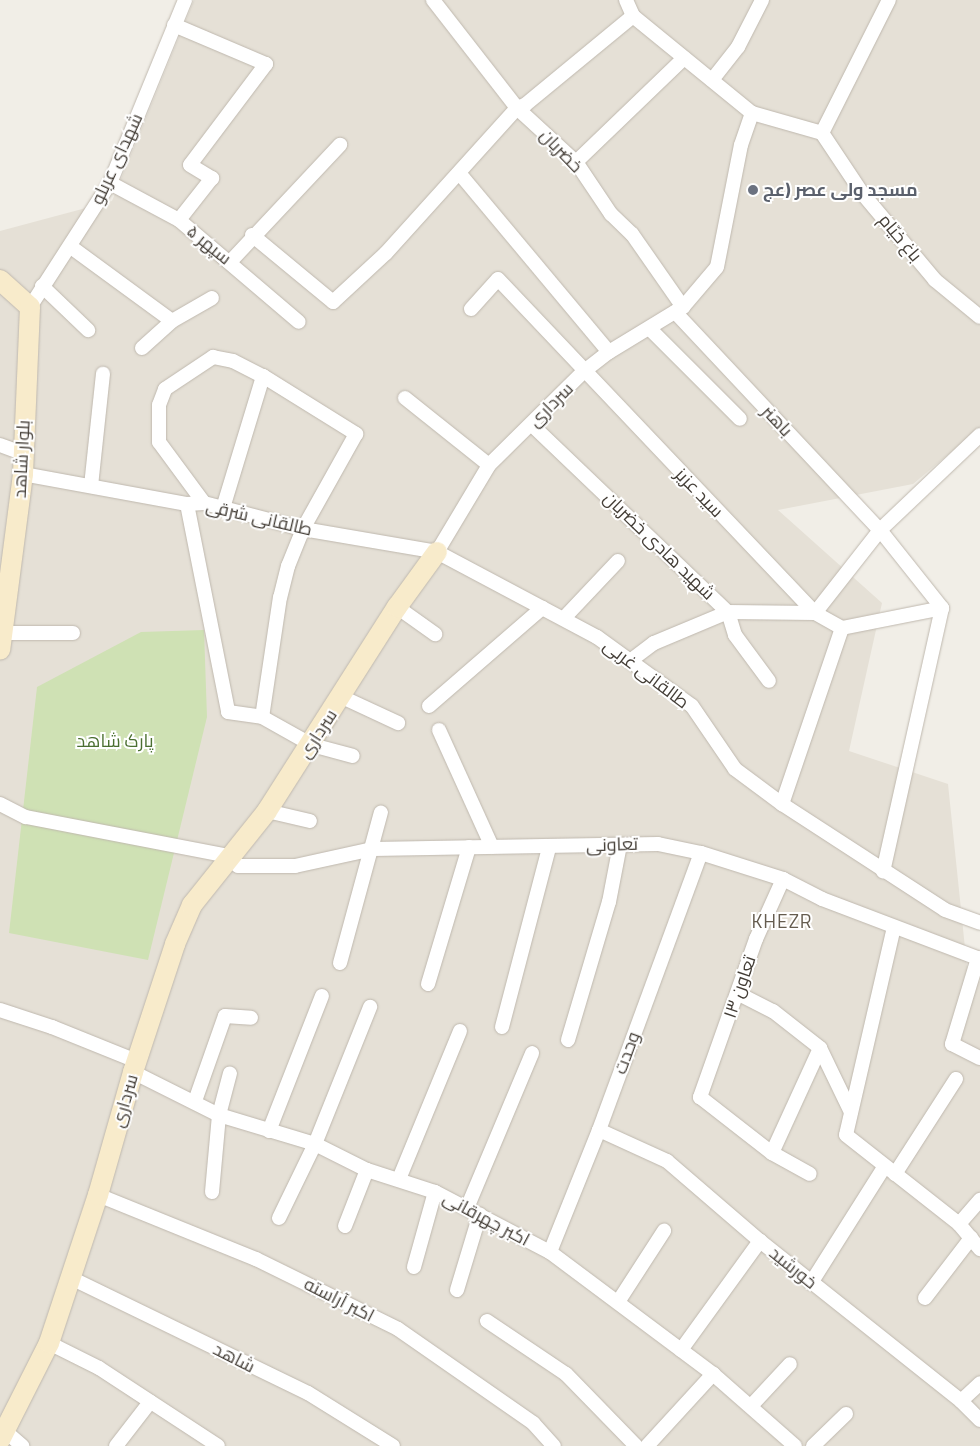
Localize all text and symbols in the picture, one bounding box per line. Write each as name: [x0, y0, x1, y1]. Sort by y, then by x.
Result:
street label: شهدای عربلو: [86, 110, 148, 208]
street label: خضریان: [535, 125, 587, 177]
place label: مسجد ولی عصر (عج: [763, 179, 918, 201]
marker: مسجد ولی عصر (عج: [747, 184, 759, 196]
street label: باغ خیّام: [874, 210, 926, 266]
street label: سپهر ۵: [182, 220, 236, 270]
street label: سرداری: [524, 378, 578, 432]
street label: باهنر: [757, 401, 797, 441]
street label: بلوار شاهد: [9, 419, 35, 499]
street label: سید عزیز: [670, 464, 728, 522]
street label: شهید هادی خضریان: [599, 487, 719, 605]
street label: طالقانی شرقی: [204, 495, 314, 541]
street label: طالقانی غربی: [599, 635, 693, 713]
street label: سرداری: [294, 705, 342, 763]
park label: پارک شاهد: [76, 730, 154, 752]
street label: تعاونی: [586, 833, 638, 857]
district label: KHEZR: [751, 910, 813, 932]
street label: تعاون ۱۳: [719, 953, 761, 1021]
street label: وحدت: [609, 1029, 645, 1077]
street label: سرداری: [107, 1072, 143, 1130]
street label: اکبر چهرقانی: [439, 1187, 533, 1251]
street label: خورشید: [765, 1242, 821, 1294]
street label: اکبر آراسته: [300, 1273, 378, 1327]
street label: شاهد: [209, 1338, 259, 1378]

